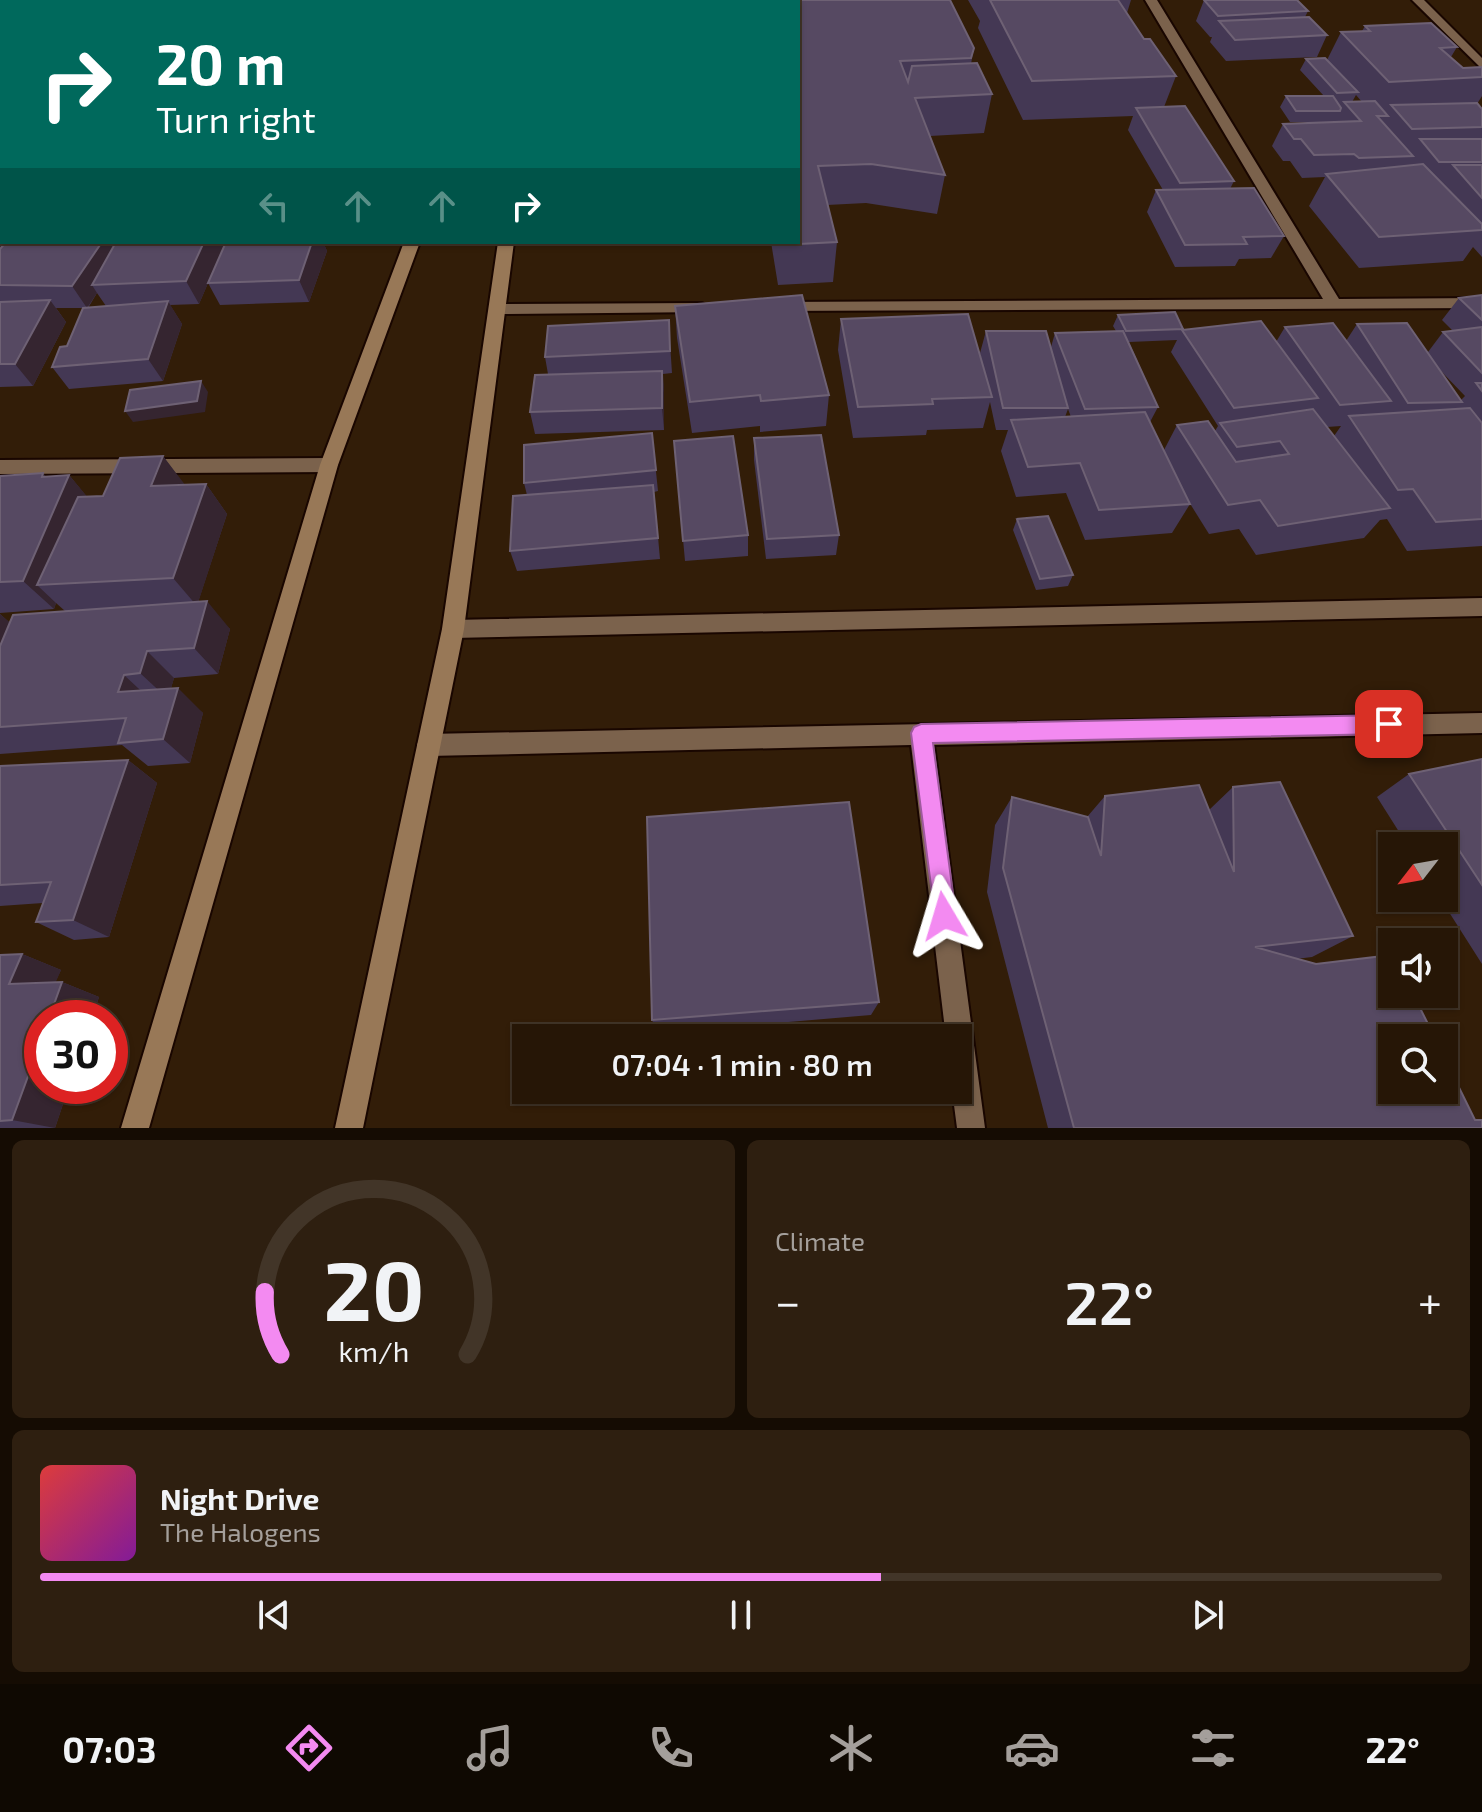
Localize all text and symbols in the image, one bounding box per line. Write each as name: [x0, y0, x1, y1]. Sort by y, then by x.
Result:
text: 20 m: [156, 29, 285, 96]
icon: right: [24, 32, 128, 136]
text: Turn right: [156, 97, 316, 140]
icon: left: [252, 184, 296, 228]
icon: ahead: [336, 184, 380, 228]
icon: ahead: [420, 184, 464, 228]
icon: right: [504, 184, 548, 228]
pin: [1355, 690, 1423, 758]
icon: arrive: [1367, 702, 1411, 746]
north arrow: [1378, 832, 1458, 912]
map controls: [1378, 832, 1458, 1104]
position arrow: [902, 874, 986, 958]
button: sound: [1378, 928, 1458, 1008]
speed limit sign: 30: [24, 1000, 128, 1104]
button: search: [1378, 1024, 1458, 1104]
text: 07:04 · 1 min · 80 m: [611, 1046, 873, 1082]
text: Climate: [775, 1225, 865, 1256]
text: 20: [323, 1238, 424, 1338]
text: 22°: [1064, 1265, 1154, 1337]
text: −: [775, 1274, 801, 1327]
text: +: [1418, 1274, 1442, 1327]
text: km/h: [338, 1333, 409, 1368]
text: Night Drive: [160, 1480, 319, 1516]
text: The Halogens: [160, 1516, 321, 1547]
icon: previous: [252, 1593, 296, 1637]
icon: pause: [719, 1593, 763, 1637]
icon: next: [1186, 1593, 1230, 1637]
icon: directions: [281, 1720, 337, 1776]
icon: music: [462, 1720, 518, 1776]
icon: phone: [643, 1720, 699, 1776]
icon: climate: [823, 1720, 879, 1776]
icon: car: [1004, 1720, 1060, 1776]
icon: filters: [1185, 1720, 1241, 1776]
text: 07:03: [62, 1727, 156, 1770]
text: 22°: [1365, 1727, 1420, 1770]

